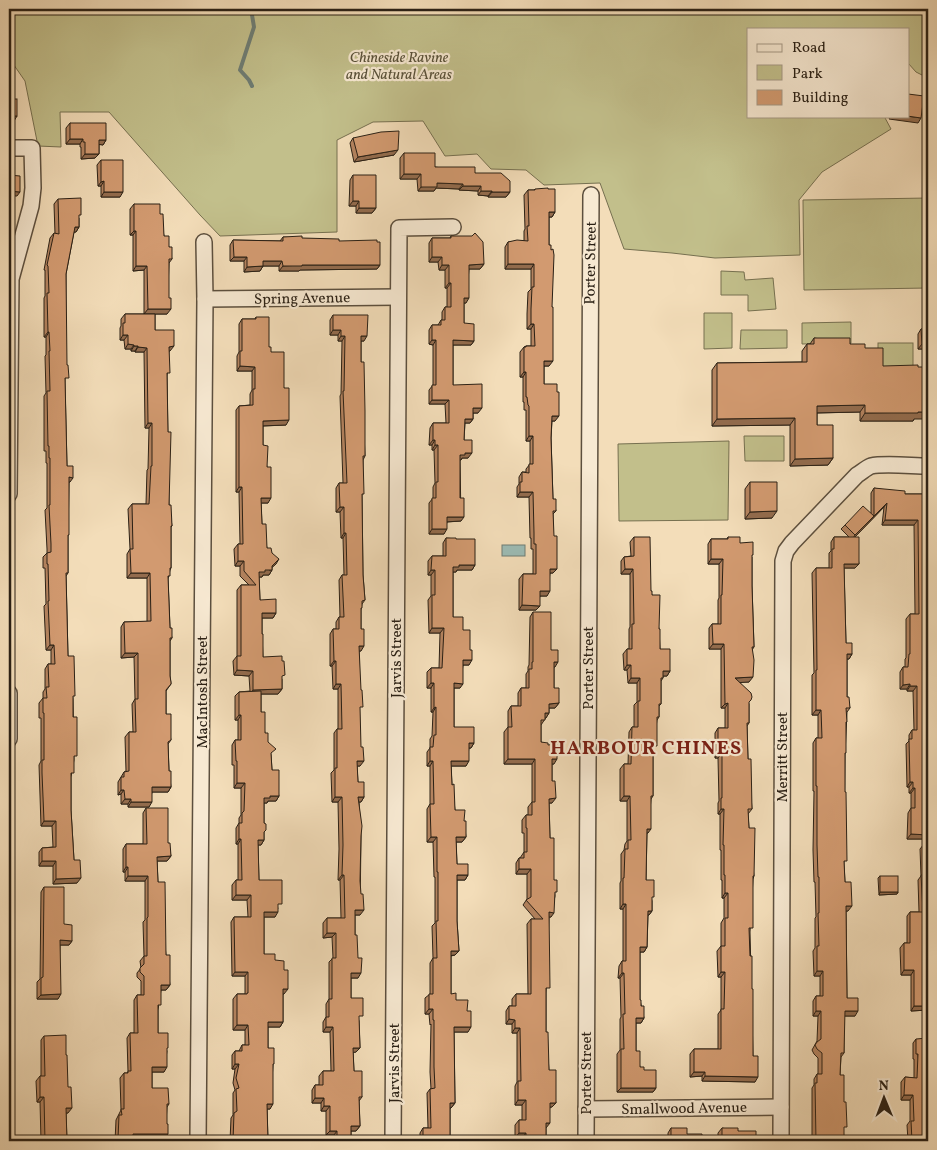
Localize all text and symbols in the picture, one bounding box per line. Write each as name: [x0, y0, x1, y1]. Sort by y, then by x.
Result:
legend: [747, 28, 910, 118]
text: Road: [792, 38, 826, 59]
park label: Chineside Ravine and Natural Areas: [346, 48, 452, 86]
text: Park: [792, 64, 823, 85]
text: Building: [792, 88, 849, 109]
street label: Porter Street: [580, 221, 603, 305]
street label: Spring Avenue: [254, 288, 350, 311]
street label: Jarvis Street: [387, 618, 408, 698]
street label: Porter Street: [579, 626, 600, 710]
street label: MacIntosh Street: [193, 635, 214, 749]
street label: Merritt Street: [773, 712, 794, 802]
district label: HARBOUR CHINES: [550, 735, 742, 763]
street label: Jarvis Street: [385, 1023, 406, 1103]
street label: Porter Street: [577, 1031, 598, 1115]
north arrow: [860, 1072, 910, 1122]
text: N: [879, 1077, 889, 1096]
street label: Smallwood Avenue: [621, 1098, 747, 1121]

